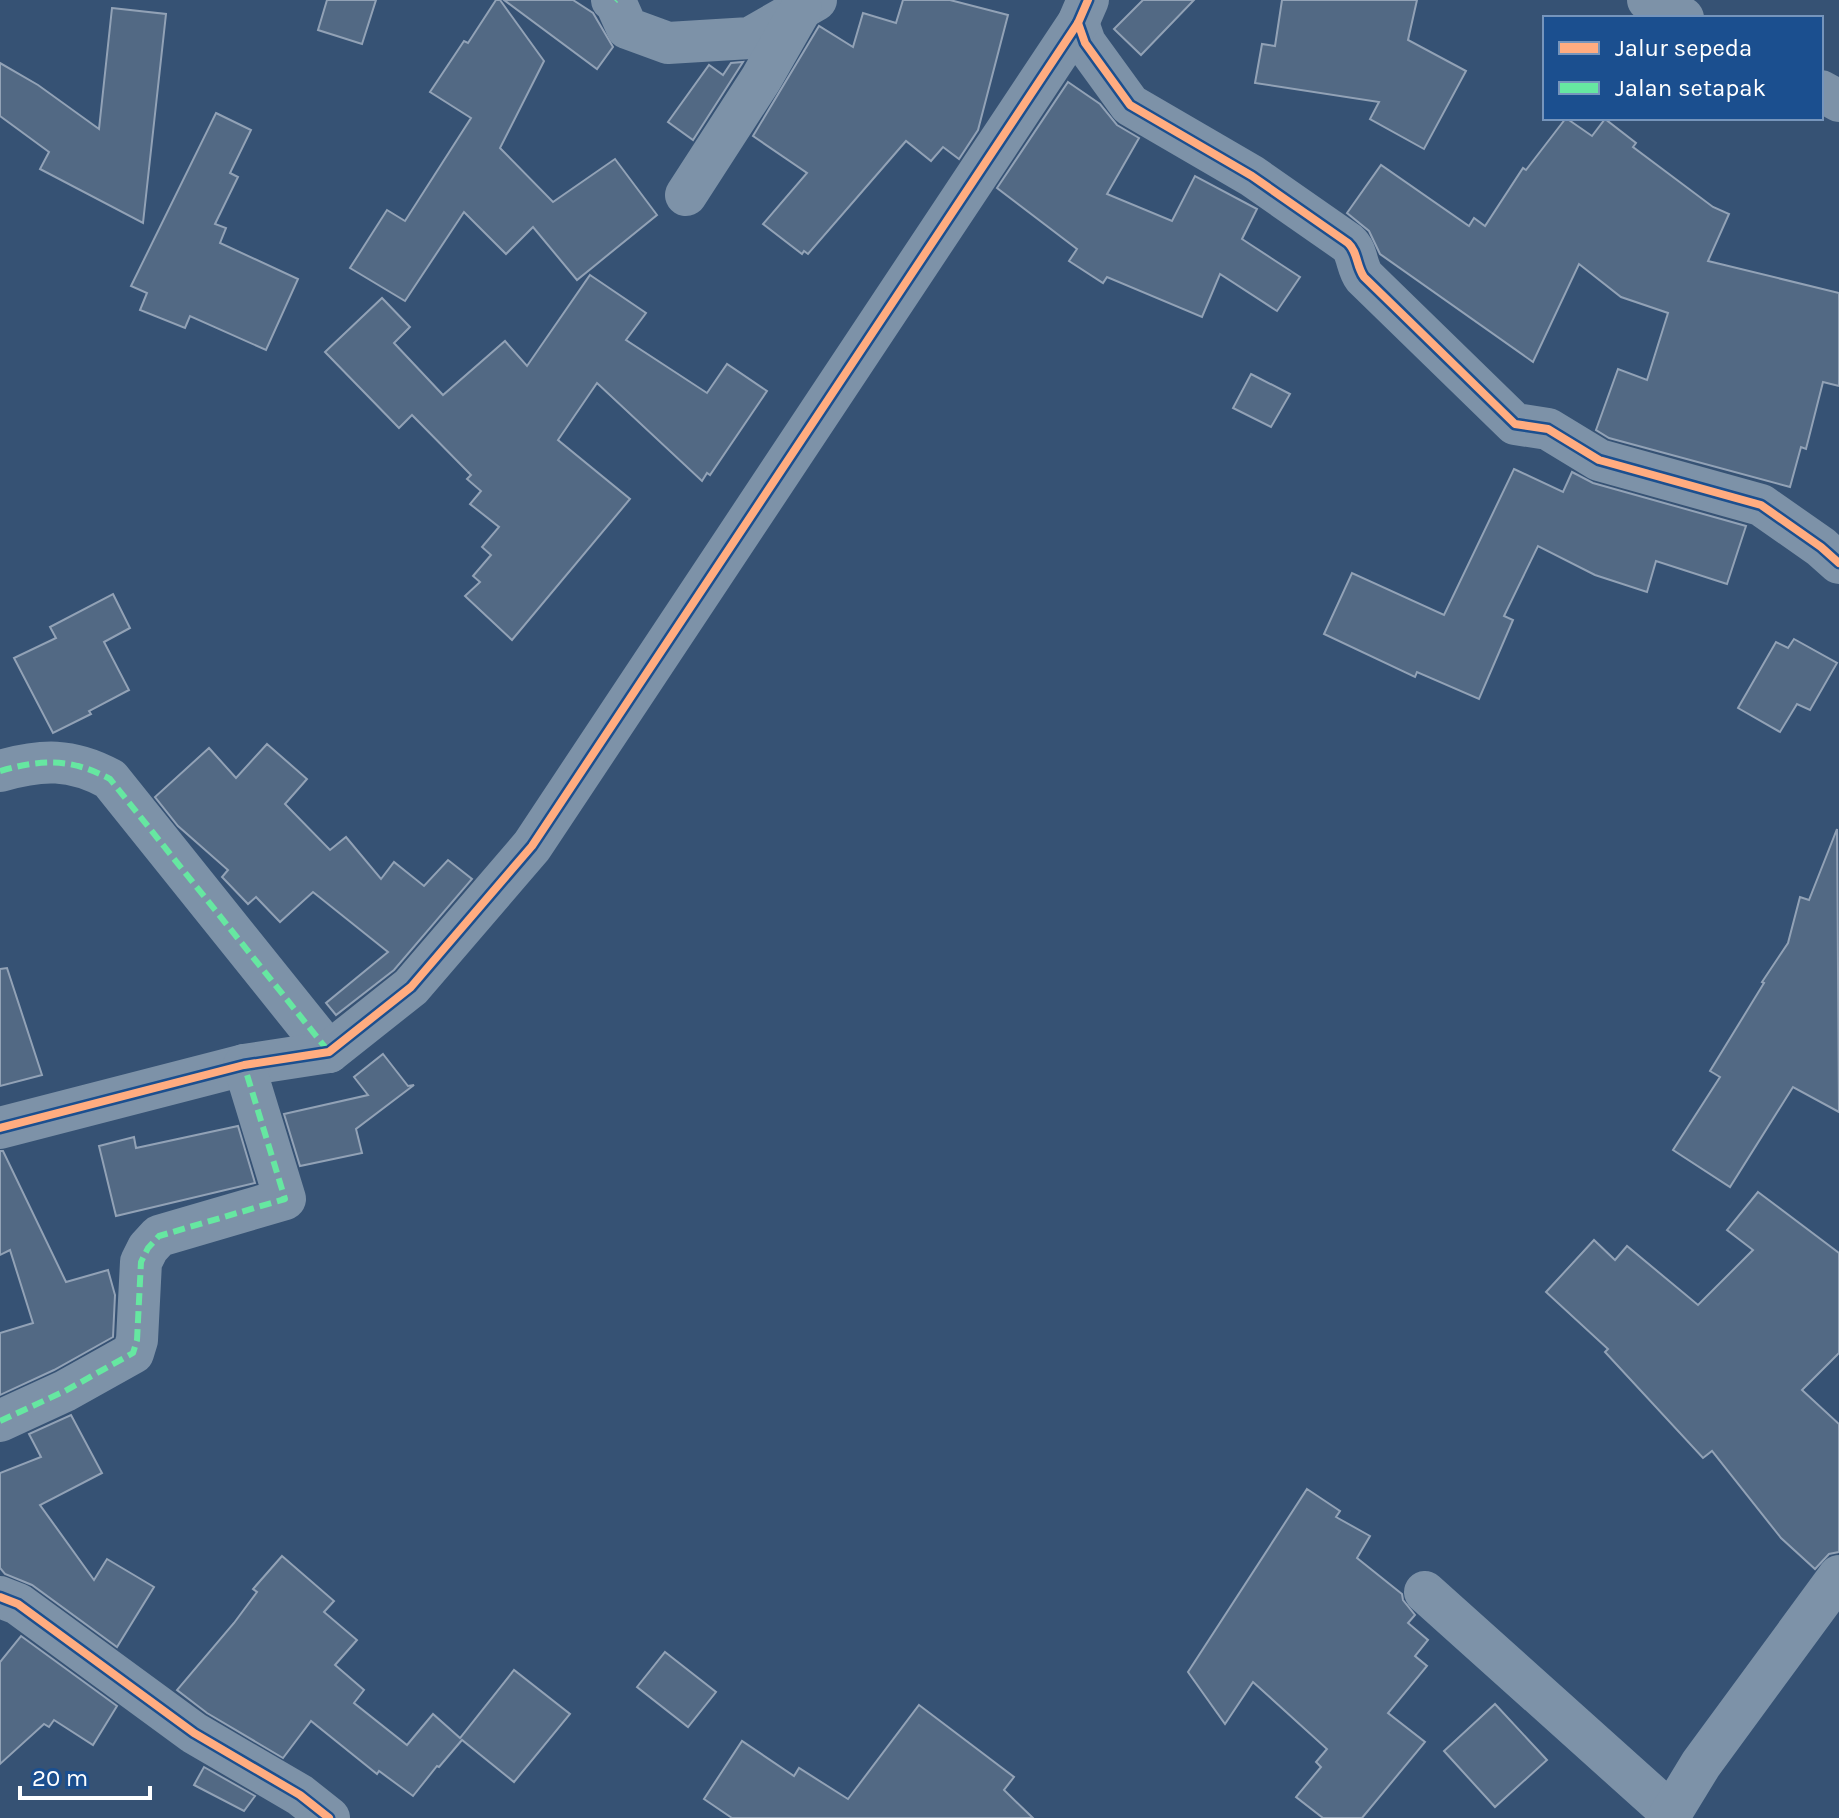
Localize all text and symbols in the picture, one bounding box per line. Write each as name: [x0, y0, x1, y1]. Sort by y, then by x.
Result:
legend: [1543, 16, 1823, 120]
text: Jalur sepeda: [1615, 34, 1752, 62]
text: Jalan setapak: [1615, 74, 1766, 102]
scale bar: [20, 1750, 150, 1800]
text: 20 m: [32, 1764, 88, 1792]

